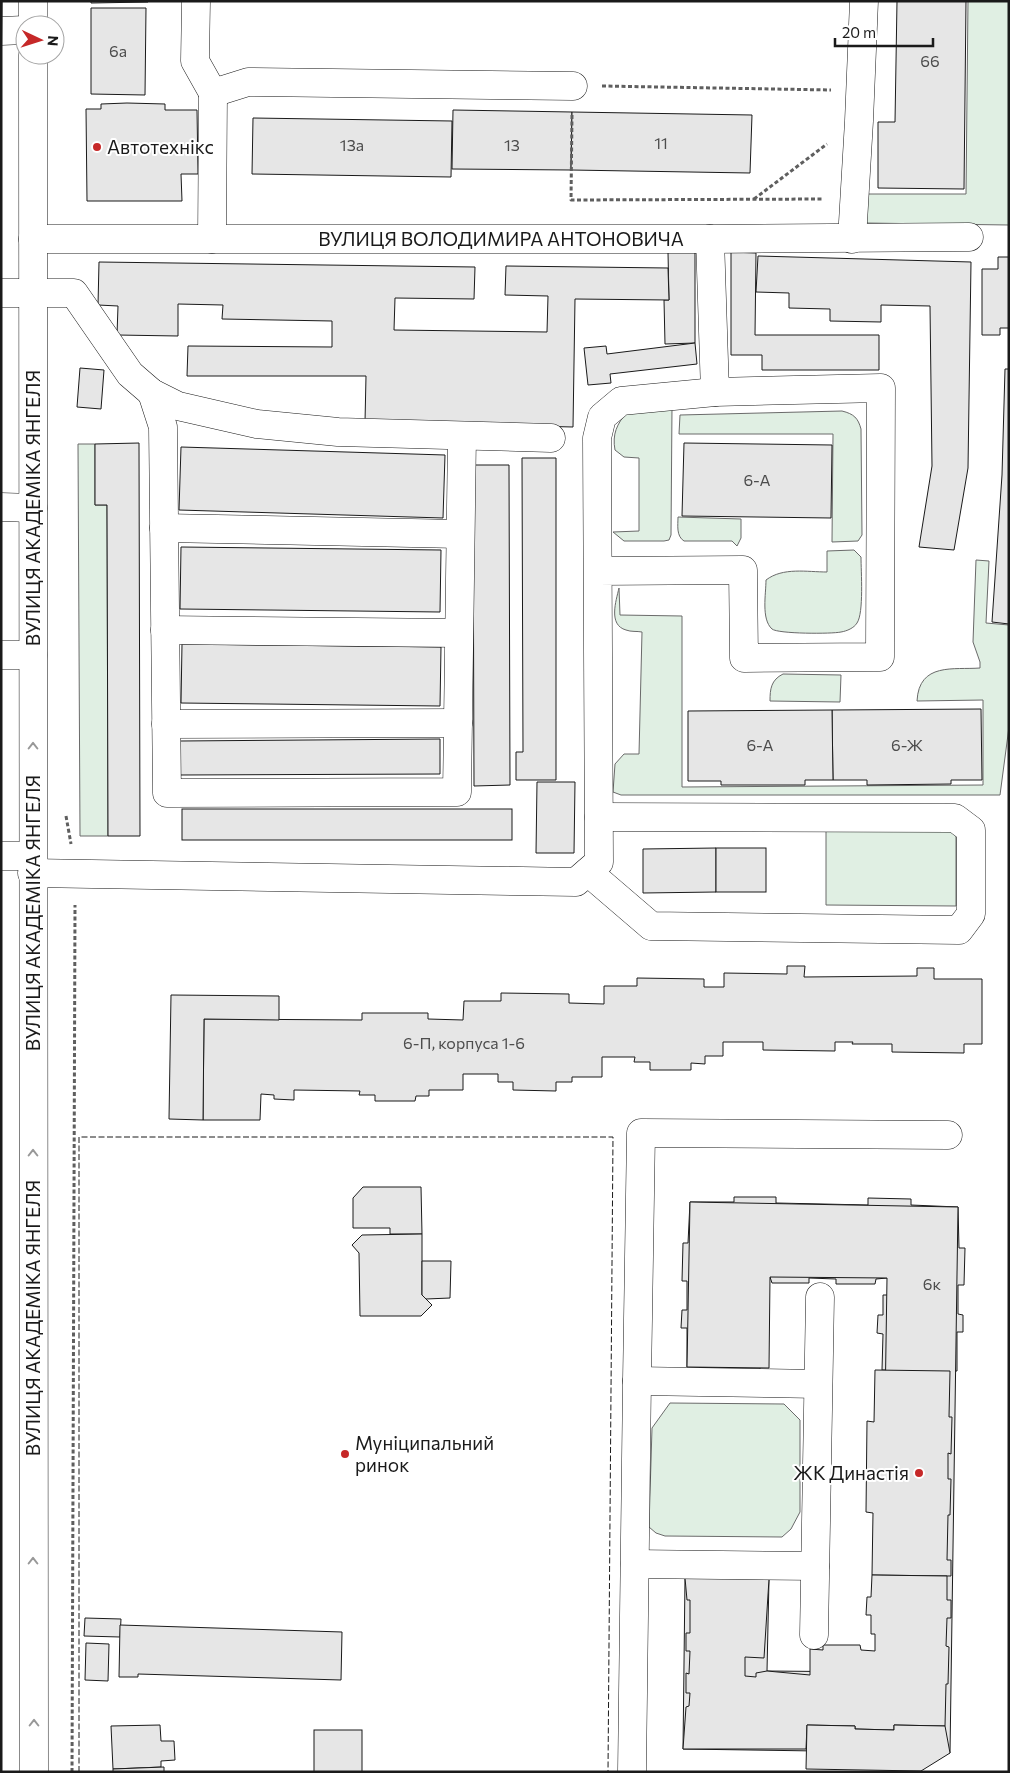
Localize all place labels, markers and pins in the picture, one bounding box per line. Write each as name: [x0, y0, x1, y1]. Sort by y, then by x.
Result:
place label: Автотехнікс: [107, 135, 214, 158]
marker: Автотехнікс: [91, 141, 103, 153]
place label: Муніципальний ринок: [355, 1431, 494, 1476]
marker: Муніципальний ринок: [339, 1448, 351, 1460]
place label: ЖК Династія: [793, 1461, 909, 1484]
marker: ЖК Династія: [913, 1467, 925, 1479]

